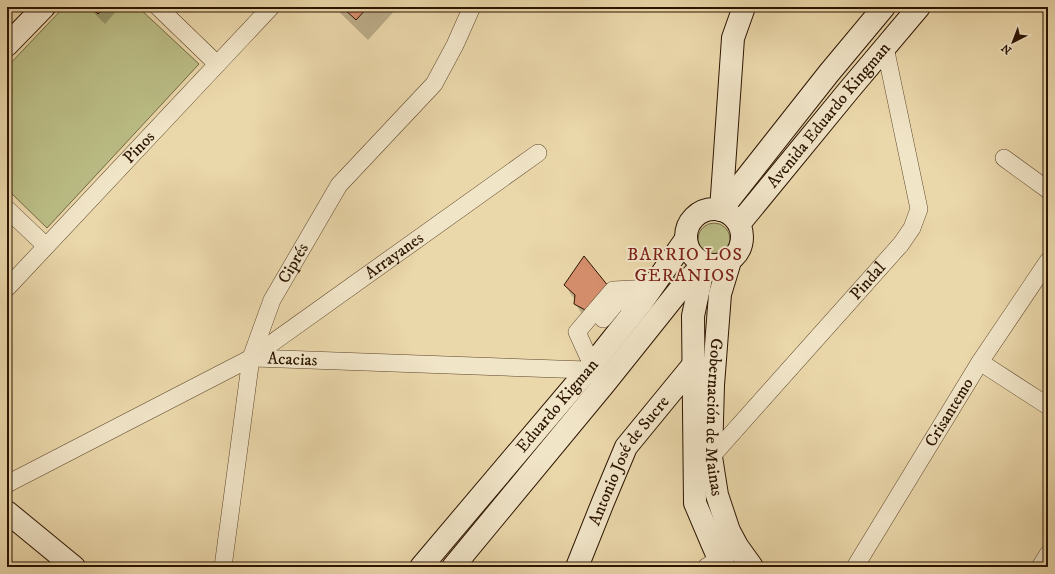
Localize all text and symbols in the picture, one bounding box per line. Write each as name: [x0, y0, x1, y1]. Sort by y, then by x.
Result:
north arrow: [993, 22, 1033, 62]
street label: Avenida Eduardo Kingman: [762, 38, 896, 193]
text: N: [999, 40, 1015, 57]
street label: Pinos: [118, 126, 160, 168]
street label: Arrayanes: [360, 227, 428, 284]
street label: Ciprés: [273, 239, 314, 288]
district label: BARRIO LOS GERANIOS: [627, 244, 743, 287]
street label: Pindal: [845, 257, 891, 305]
street label: Gobernación de Mainas: [700, 337, 728, 498]
street label: Acacias: [267, 348, 318, 371]
street label: Eduardo Kigman: [511, 355, 603, 457]
street label: Crisantemo: [920, 374, 979, 451]
street label: Antonio José de Sucre: [584, 391, 674, 529]

